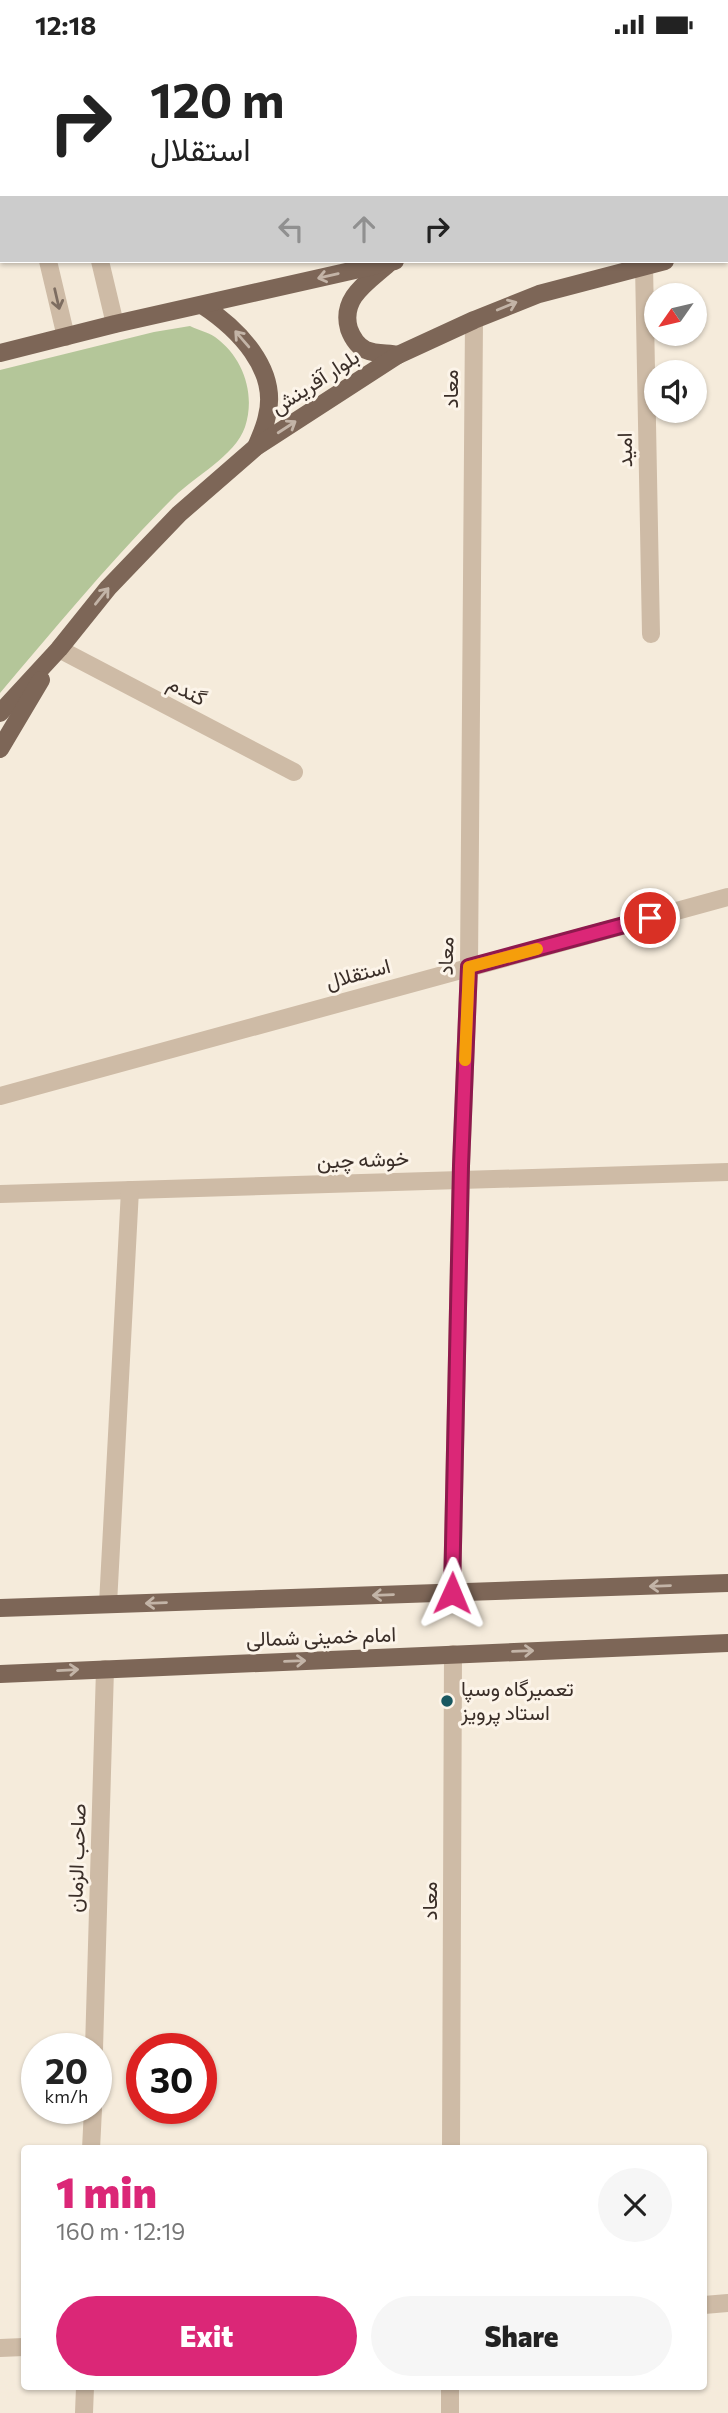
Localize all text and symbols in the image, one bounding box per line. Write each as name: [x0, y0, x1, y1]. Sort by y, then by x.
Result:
text: 12:18: [35, 9, 96, 40]
text: 120 m: [150, 68, 284, 128]
icon: right: [35, 77, 126, 168]
text: استقلال: [150, 128, 251, 168]
icon: left: [272, 210, 310, 248]
icon: ahead: [345, 210, 383, 248]
icon: right: [418, 210, 456, 248]
one-way arrow: [317, 270, 340, 283]
north arrow: [644, 283, 707, 347]
map controls: [644, 283, 707, 423]
one-way arrow: [51, 287, 64, 310]
one-way arrow: [496, 299, 518, 312]
one-way arrow: [234, 330, 250, 348]
street label: بلوار آفرینش: [265, 343, 364, 420]
button: sound: [644, 360, 707, 423]
street label: معاد: [437, 370, 462, 408]
one-way arrow: [277, 420, 296, 434]
street label: امید: [611, 432, 637, 468]
one-way arrow: [94, 588, 109, 606]
street label: گندم: [163, 669, 211, 713]
pin: [620, 888, 680, 948]
icon: arrive: [631, 899, 669, 937]
street label: معاد: [432, 936, 457, 976]
street label: استقلال: [322, 952, 393, 994]
street label: خوشه چین: [316, 1144, 410, 1176]
position arrow: [415, 1556, 489, 1630]
one-way arrow: [649, 1579, 672, 1592]
one-way arrow: [372, 1589, 395, 1602]
one-way arrow: [145, 1596, 168, 1609]
street label: امام خمینی شمالی: [245, 1620, 397, 1654]
one-way arrow: [511, 1645, 534, 1658]
one-way arrow: [284, 1654, 307, 1667]
one-way arrow: [56, 1664, 79, 1677]
place label: تعمیرگاه وسپا استاد پرویز: [460, 1675, 574, 1727]
marker: تعمیرگاه وسپا استاد پرویز: [439, 1693, 455, 1709]
street label: صاحب الزمان: [61, 1803, 92, 1913]
street label: معاد: [416, 1882, 441, 1920]
speed limit sign: 30: [126, 2033, 217, 2124]
text: 20: [45, 2048, 88, 2091]
text: km/h: [45, 2085, 88, 2107]
text: 1 min: [56, 2165, 157, 2217]
button: close: [598, 2168, 672, 2242]
text: 160 m · 12:19: [56, 2217, 185, 2245]
button: Exit: [56, 2296, 357, 2376]
button: Share: [371, 2296, 672, 2376]

